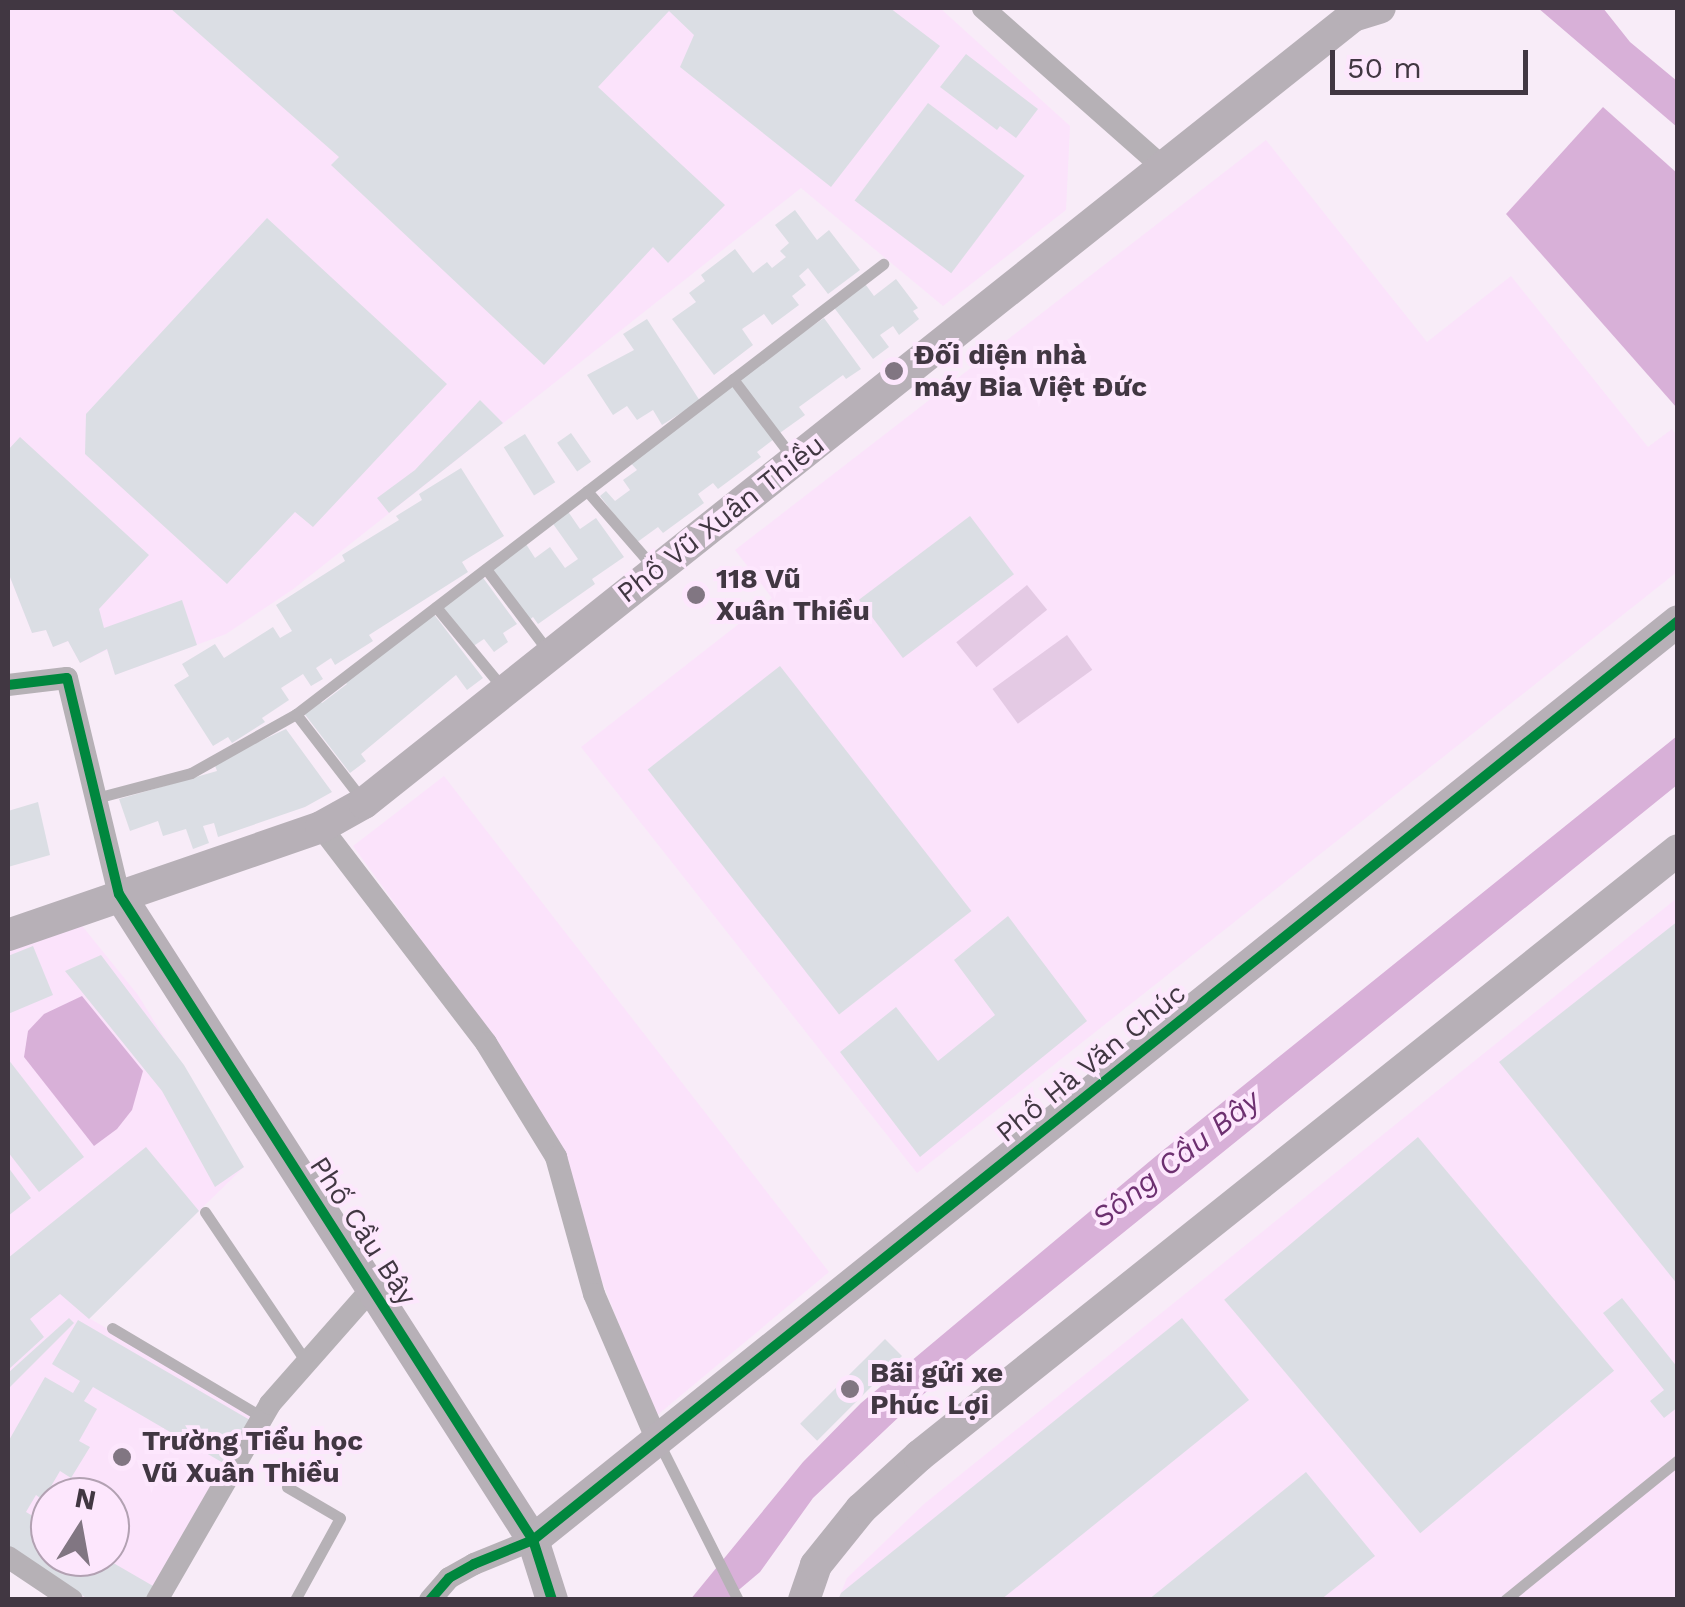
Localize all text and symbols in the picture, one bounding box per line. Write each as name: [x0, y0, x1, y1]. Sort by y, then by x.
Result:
scale bar: [1335, 30, 1532, 92]
text: 50 m: [1347, 50, 1422, 85]
place label: Đối diện nhà máy Bia Việt Đức: [914, 338, 1149, 404]
marker: Đối diện nhà máy Bia Việt Đức: [883, 360, 905, 382]
street label: Phố Vũ Xuân Thiều: [610, 427, 832, 611]
place label: 118 Vũ Xuân Thiều: [716, 562, 870, 628]
marker: 118 Vũ Xuân Thiều: [685, 584, 707, 606]
street label: Phố Hà Văn Chúc: [989, 976, 1193, 1150]
water label: Sông Cầu Bây: [1085, 1082, 1267, 1236]
street label: Phố Cầu Bây: [303, 1150, 423, 1312]
place label: Bãi gửi xe Phúc Lợi: [870, 1356, 1004, 1422]
marker: Bãi gửi xe Phúc Lợi: [839, 1378, 861, 1400]
place label: Trường Tiểu học Vũ Xuân Thiều: [142, 1424, 364, 1490]
marker: Trường Tiểu học Vũ Xuân Thiều: [111, 1446, 133, 1468]
north arrow: [30, 1477, 130, 1577]
text: N: [72, 1481, 99, 1517]

